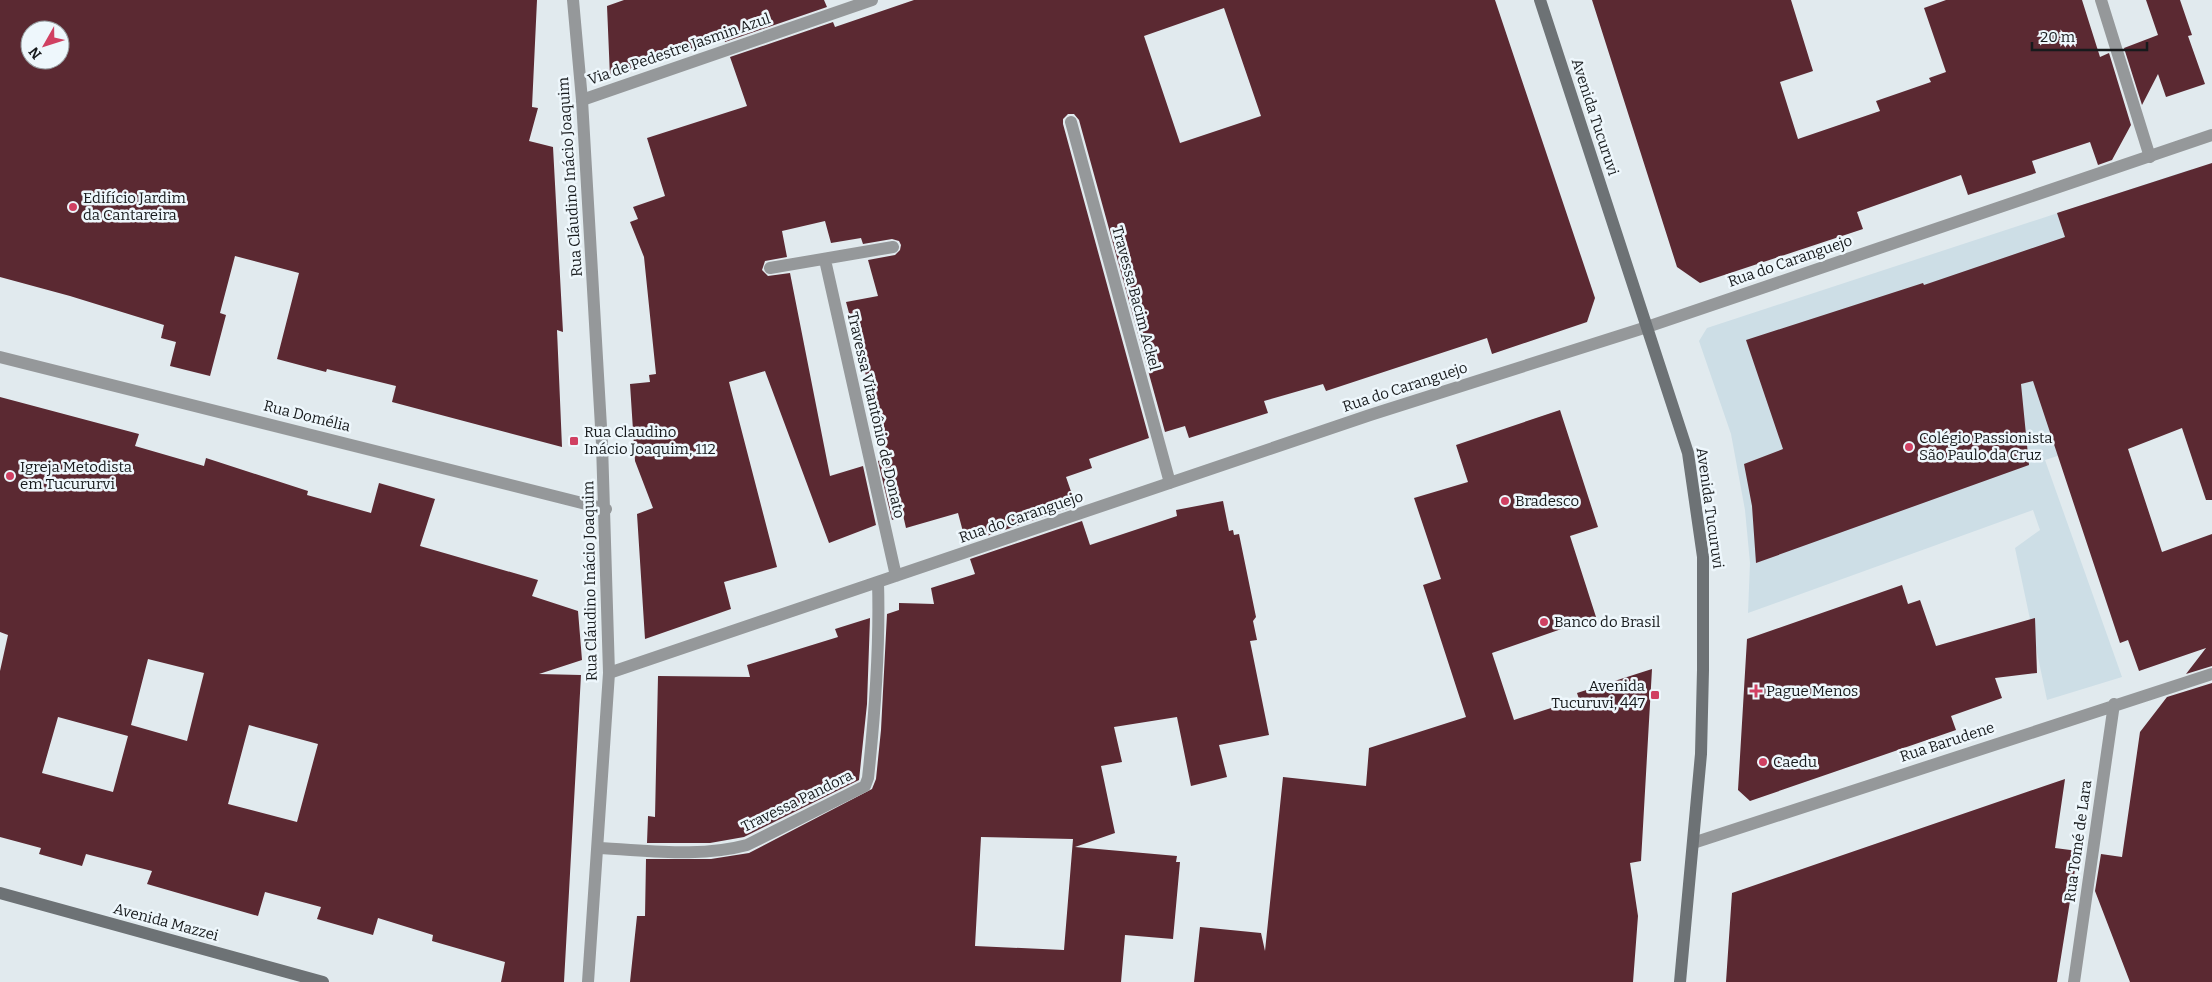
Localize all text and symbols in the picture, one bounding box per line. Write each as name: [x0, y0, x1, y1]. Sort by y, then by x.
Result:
street label: Via de Pedestre Jasmin Azul: [585, 9, 773, 89]
north arrow: [20, 20, 70, 70]
scale bar: [2032, 20, 2147, 52]
text: 20 m: [2040, 28, 2076, 46]
text: N: [25, 43, 45, 62]
street label: Avenida Tucuruvi: [1568, 56, 1623, 178]
street label: Rua Cláudino Inácio Joaquim: [554, 76, 586, 278]
place label: Edifício Jardim da Cantareira: [83, 189, 186, 224]
marker: Edifício Jardim da Cantareira: [67, 201, 79, 213]
street label: Travessa Bacim Ackel: [1108, 224, 1164, 372]
street label: Rua do Caranguejo: [1725, 231, 1855, 291]
street label: Travessa Vitantônio de Donato: [843, 310, 909, 520]
street label: Rua do Caranguejo: [1340, 358, 1470, 416]
street label: Rua Domélia: [262, 397, 352, 435]
place label: Rua Claudino Inácio Joaquim, 112: [584, 423, 716, 458]
place label: Colégio Passionista São Paulo da Cruz: [1919, 429, 2053, 464]
marker: Rua Claudino Inácio Joaquim, 112: [568, 435, 580, 447]
marker: Colégio Passionista São Paulo da Cruz: [1903, 441, 1915, 453]
street label: Avenida Tucuruvi: [1693, 446, 1727, 570]
place label: Igreja Metodista em Tucururvi: [20, 458, 132, 493]
marker: Igreja Metodista em Tucururvi: [4, 470, 16, 482]
street label: Rua Cláudino Inácio Joaquim: [579, 480, 601, 681]
street label: Rua do Caranguejo: [956, 487, 1086, 547]
place label: Bradesco: [1515, 492, 1579, 510]
marker: Bradesco: [1499, 495, 1511, 507]
place label: Banco do Brasil: [1554, 613, 1660, 631]
marker: Banco do Brasil: [1538, 616, 1550, 628]
place label: Avenida Tucuruvi, 447: [1551, 677, 1645, 712]
place label: Pague Menos: [1766, 682, 1858, 700]
marker: Pague Menos: [1750, 685, 1762, 697]
marker: Avenida Tucuruvi, 447: [1649, 689, 1661, 701]
street label: Rua Barudene: [1897, 718, 1997, 766]
place label: Caedu: [1773, 753, 1817, 771]
marker: Caedu: [1757, 756, 1769, 768]
street label: Travessa Pandora: [738, 766, 856, 836]
street label: Rua Tomé de Lara: [2061, 779, 2095, 903]
street label: Avenida Mazzei: [111, 899, 221, 945]

